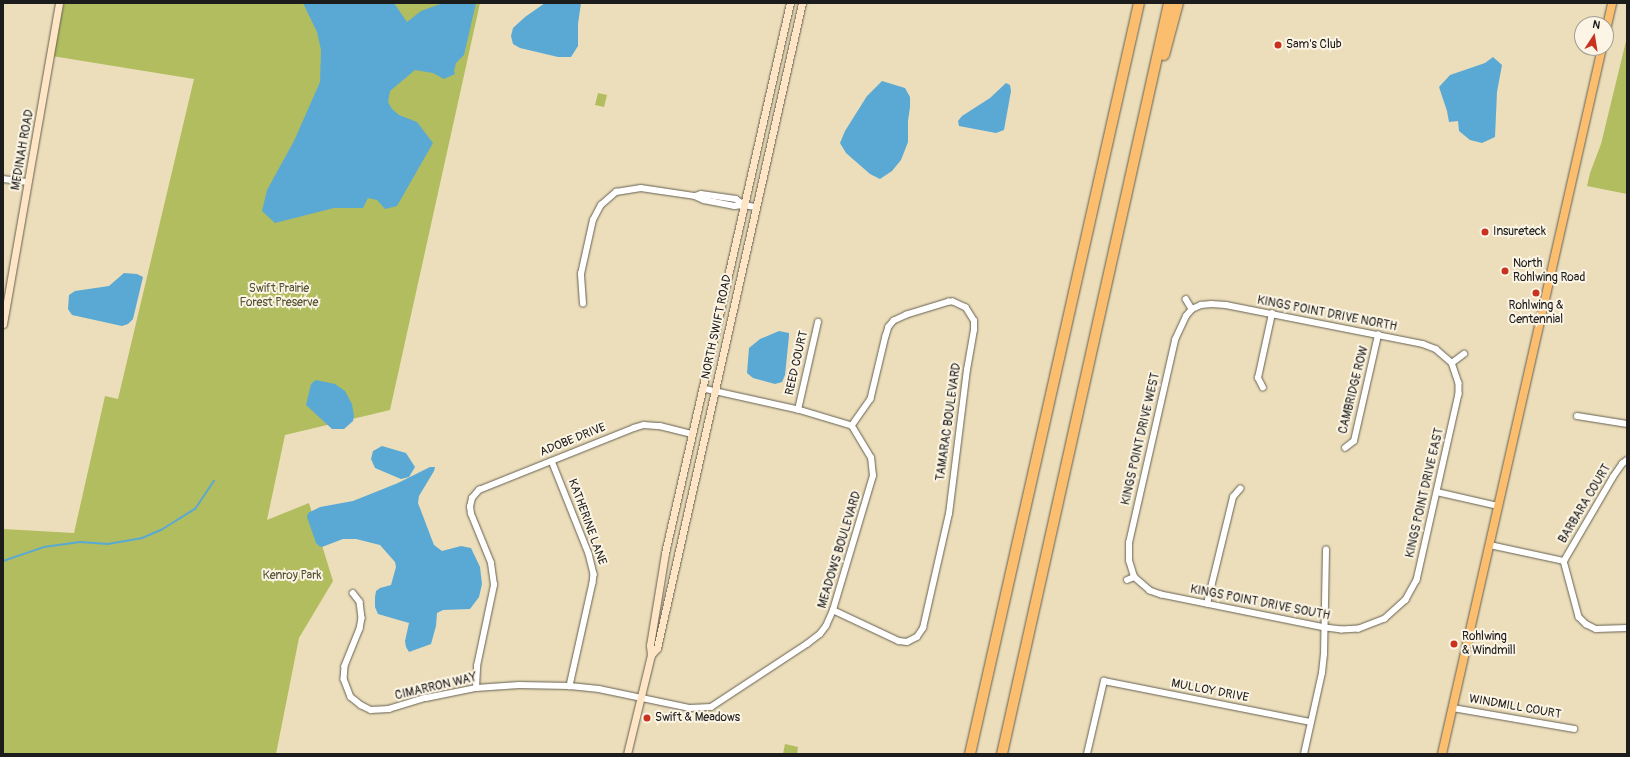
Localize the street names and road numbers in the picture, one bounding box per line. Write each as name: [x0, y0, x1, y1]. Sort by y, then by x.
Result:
street label: MEDINAH ROAD: [9, 108, 37, 192]
street label: NORTH SWIFT ROAD: [699, 273, 735, 381]
street label: KINGS POINT DRIVE NORTH: [1256, 293, 1398, 335]
street label: REED COURT: [783, 329, 811, 397]
street label: CAMBRIDGE ROW: [1336, 345, 1372, 435]
street label: TAMARAC BOULEVARD: [934, 362, 964, 482]
street label: KINGS POINT DRIVE WEST: [1119, 371, 1163, 507]
street label: ADOBE DRIVE: [538, 420, 608, 460]
street label: KINGS POINT DRIVE EAST: [1403, 427, 1447, 559]
street label: BARBARA COURT: [1556, 462, 1614, 546]
street label: KATHERINE LANE: [565, 477, 609, 567]
street label: MEADOWS BOULEVARD: [815, 490, 865, 610]
street label: KINGS POINT DRIVE SOUTH: [1189, 582, 1331, 624]
street label: CIMARRON WAY: [394, 671, 478, 703]
street label: MULLOY DRIVE: [1170, 676, 1250, 706]
street label: WINDMILL COURT: [1468, 692, 1562, 722]

